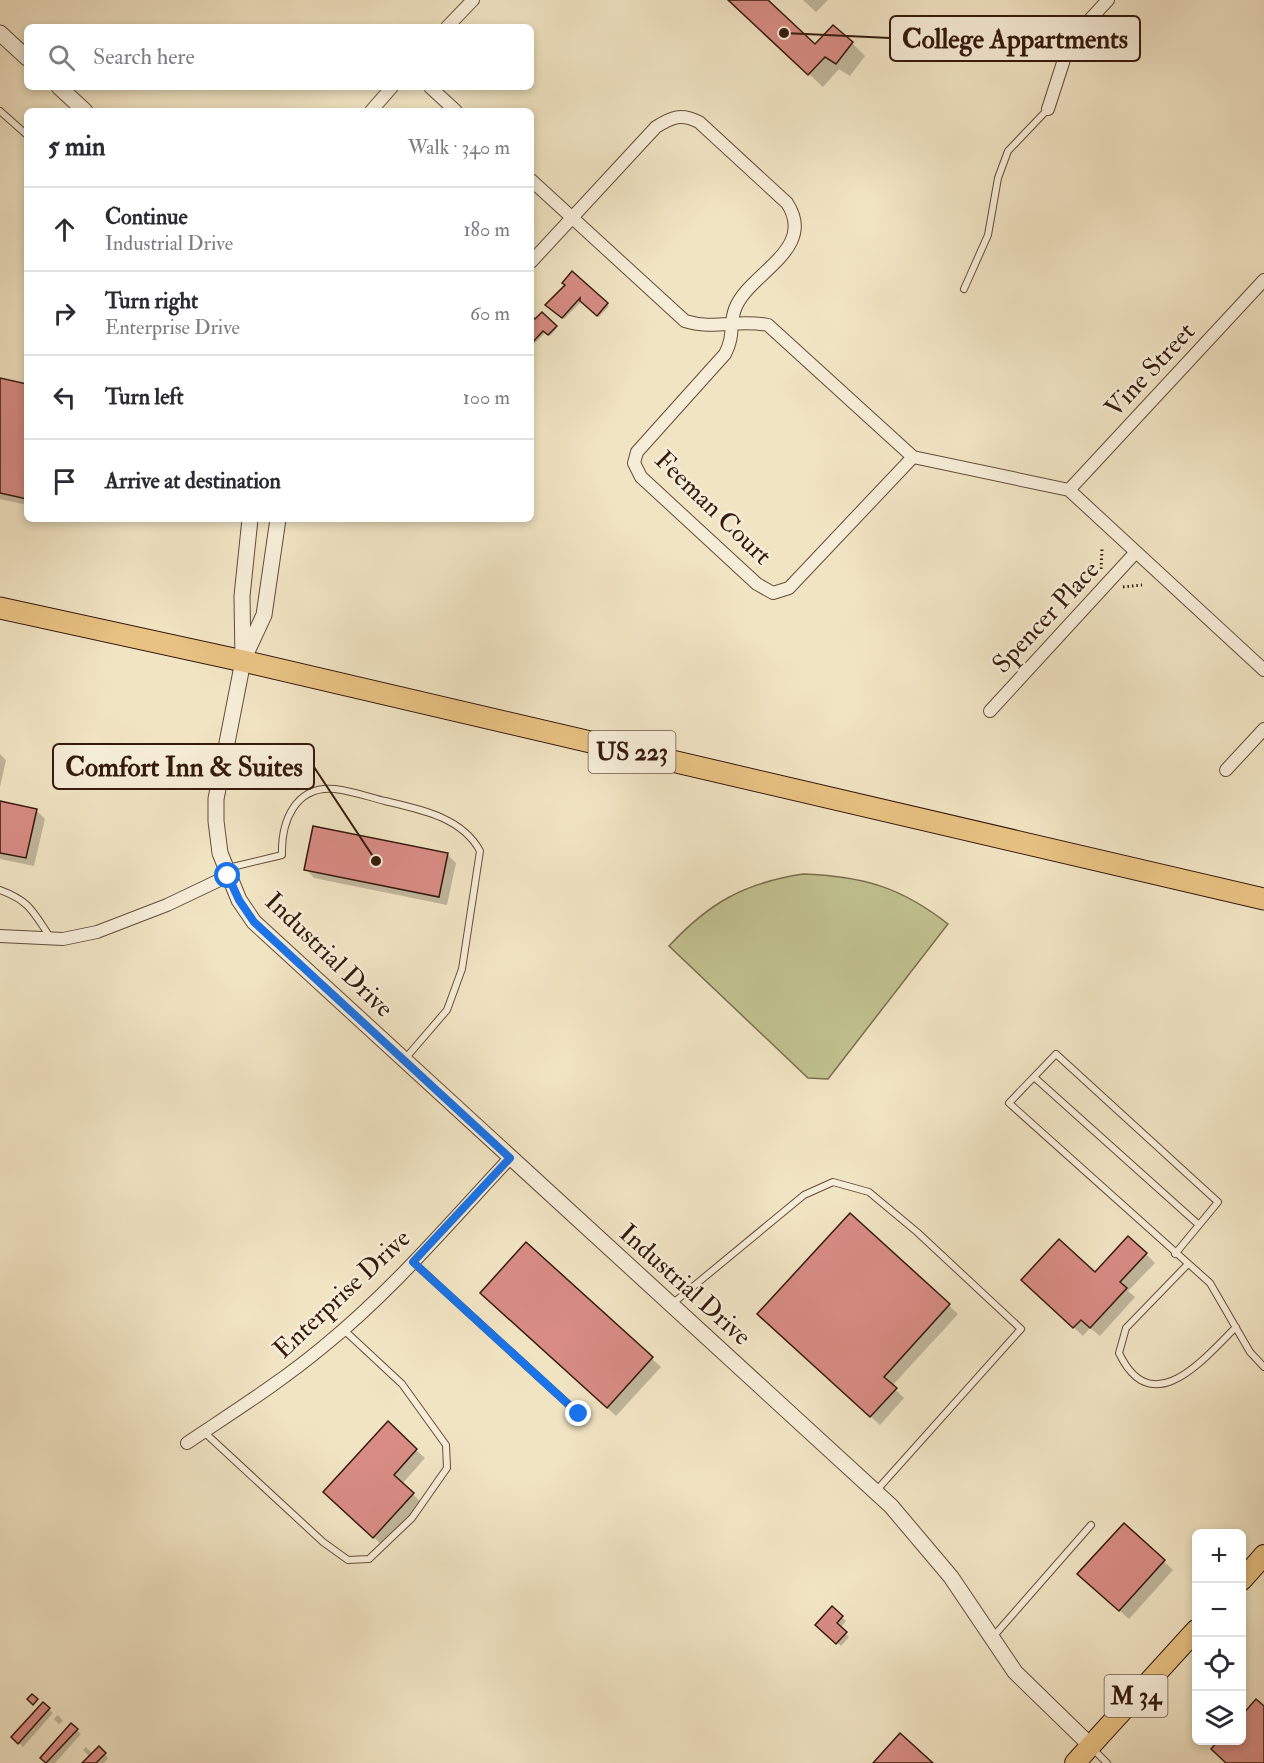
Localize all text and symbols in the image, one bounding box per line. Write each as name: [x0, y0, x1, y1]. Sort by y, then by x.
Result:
callout: College Appartments: [890, 16, 1140, 61]
text: College Appartments: [902, 23, 1128, 57]
search box: [24, 24, 534, 90]
icon: search: [45, 41, 78, 74]
text: Search here: [93, 43, 195, 71]
text: 5 min: [48, 131, 105, 163]
text: Walk · 340 m: [408, 135, 510, 160]
text: Continue: [105, 203, 188, 231]
icon: ahead: [48, 213, 81, 246]
text: 180 m: [463, 217, 510, 242]
text: Industrial Drive: [105, 231, 233, 256]
text: Turn right: [105, 287, 198, 315]
icon: right: [48, 297, 81, 330]
text: 60 m: [470, 301, 510, 326]
text: Enterprise Drive: [105, 315, 240, 340]
street label: Vine Street: [1098, 316, 1202, 424]
icon: left: [48, 381, 81, 414]
text: Turn left: [105, 383, 184, 411]
text: 100 m: [463, 385, 510, 410]
street label: Feeman Court: [648, 444, 778, 572]
icon: arrive: [48, 465, 81, 498]
text: Arrive at destination: [105, 467, 281, 495]
street label: Spencer Place: [986, 554, 1107, 681]
road number: US 223: [588, 731, 676, 773]
callout: Comfort Inn & Suites: [53, 744, 314, 789]
text: Comfort Inn & Suites: [65, 751, 303, 784]
route start: [214, 862, 240, 888]
street label: Industrial Drive: [258, 886, 400, 1024]
street label: Industrial Drive: [612, 1217, 758, 1353]
street label: Enterprise Drive: [267, 1222, 418, 1366]
route end: [565, 1400, 591, 1426]
map controls: [1192, 1529, 1246, 1745]
button: +: [1192, 1529, 1246, 1583]
button: −: [1192, 1583, 1246, 1637]
button: locate: [1192, 1637, 1246, 1691]
road number: M 34: [1104, 1675, 1168, 1717]
button: layers: [1192, 1691, 1246, 1745]

